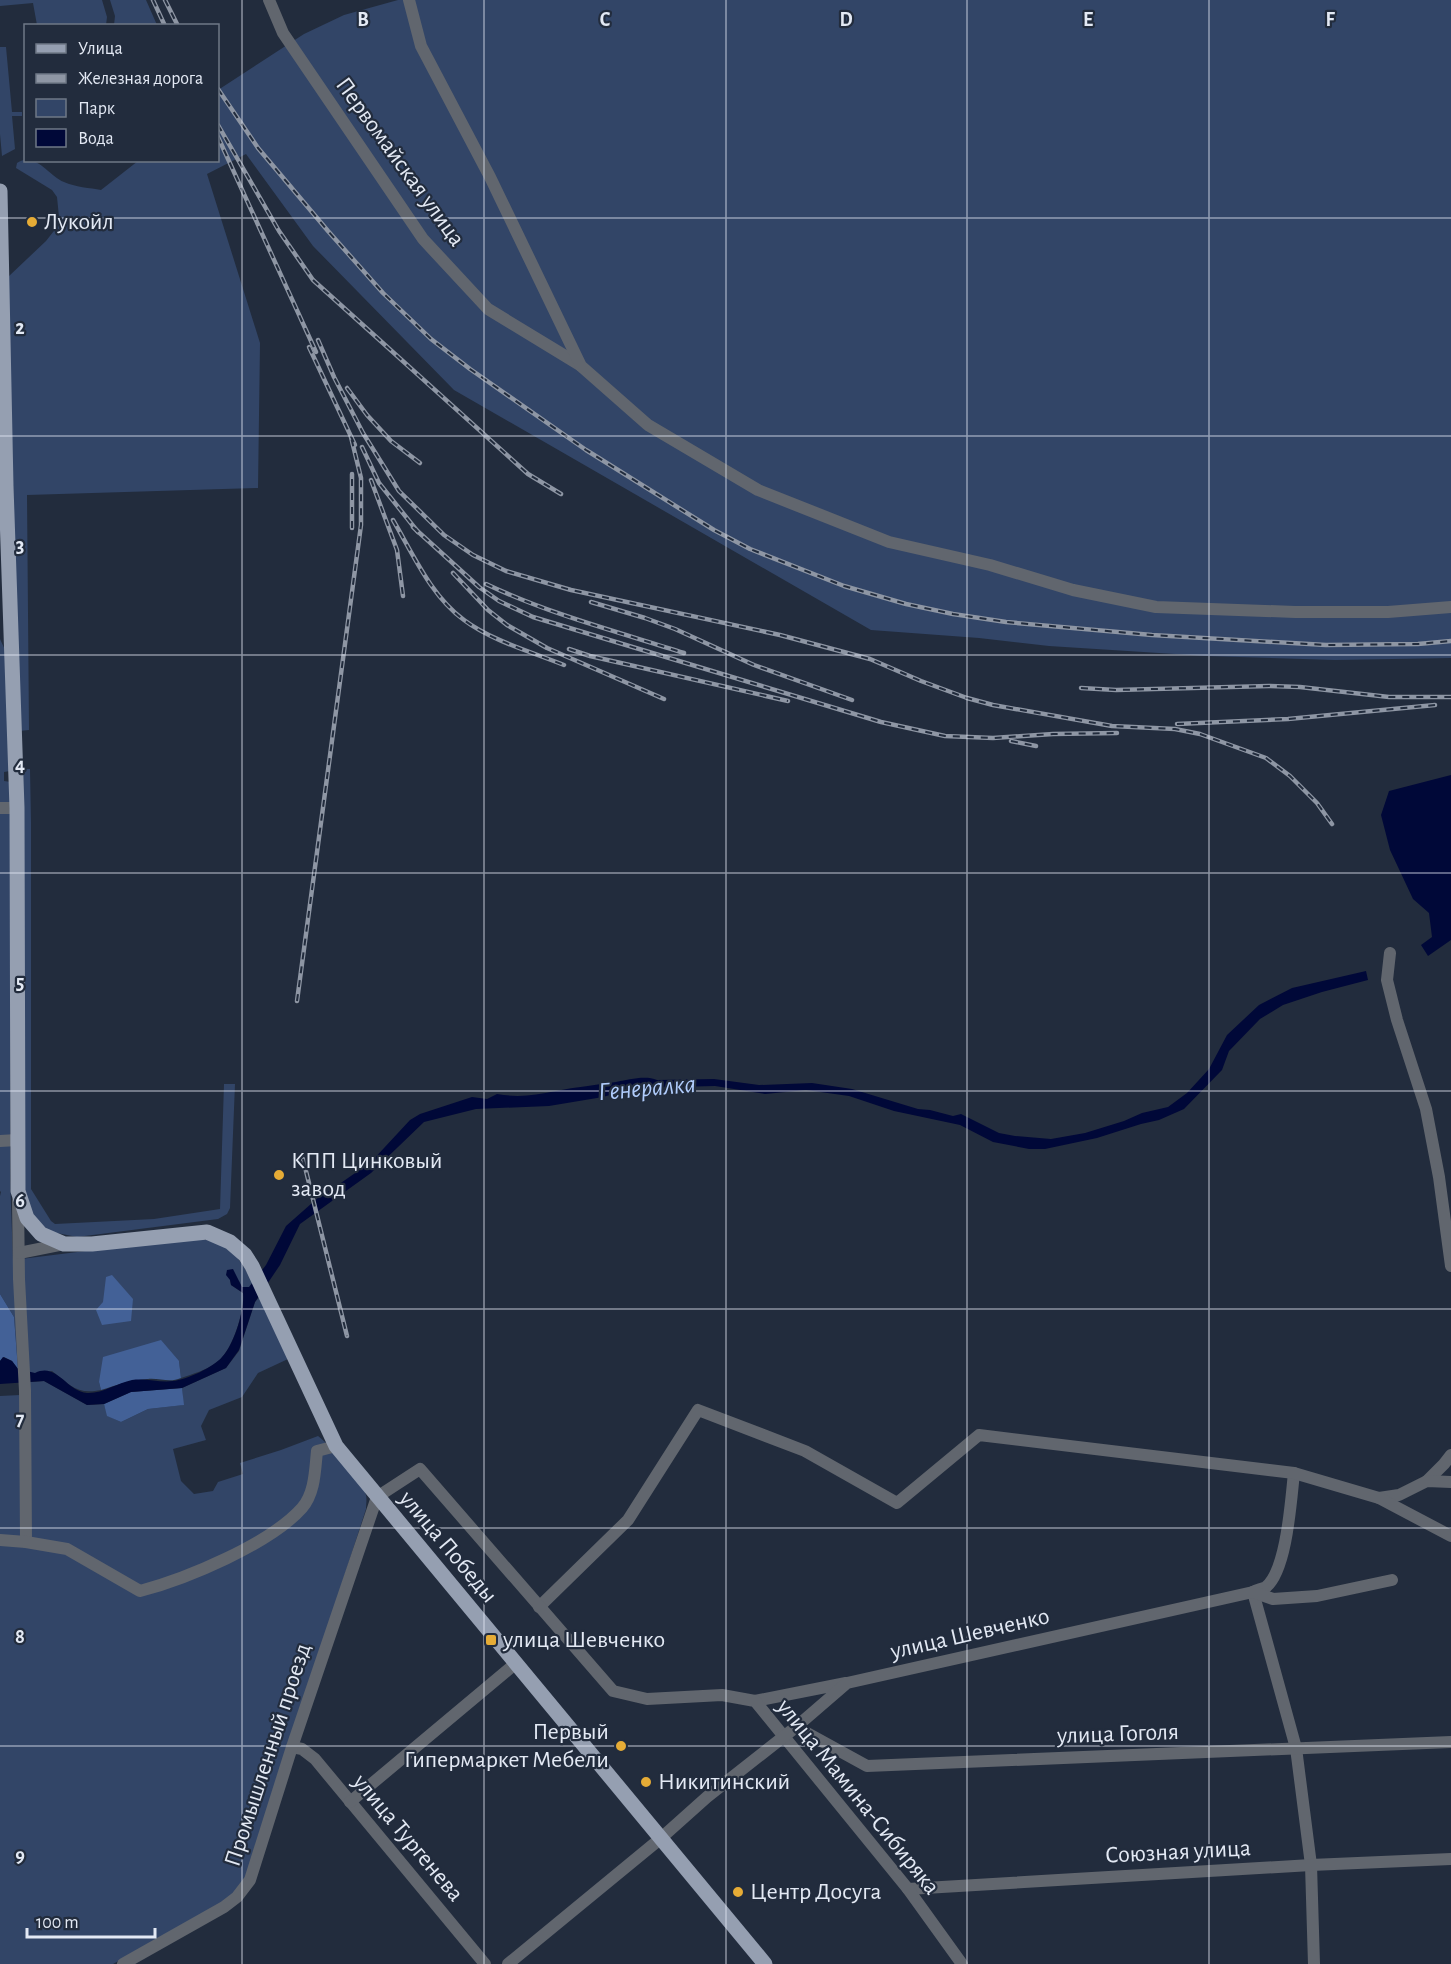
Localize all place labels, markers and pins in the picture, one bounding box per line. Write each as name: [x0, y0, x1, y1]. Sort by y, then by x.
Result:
place label: Лукойл: [44, 210, 114, 234]
marker: Лукойл: [25, 215, 39, 229]
place label: КПП Цинковый завод: [291, 1149, 442, 1201]
marker: КПП Цинковый завод: [272, 1168, 286, 1182]
place label: улица Шевченко: [502, 1628, 665, 1652]
marker: улица Шевченко: [484, 1633, 498, 1647]
place label: Первый Гипермаркет Мебели: [404, 1720, 609, 1772]
marker: Первый Гипермаркет Мебели: [614, 1739, 628, 1753]
place label: Никитинский: [658, 1770, 790, 1794]
marker: Никитинский: [639, 1775, 653, 1789]
place label: Центр Досуга: [750, 1880, 881, 1904]
marker: Центр Досуга: [731, 1885, 745, 1899]

